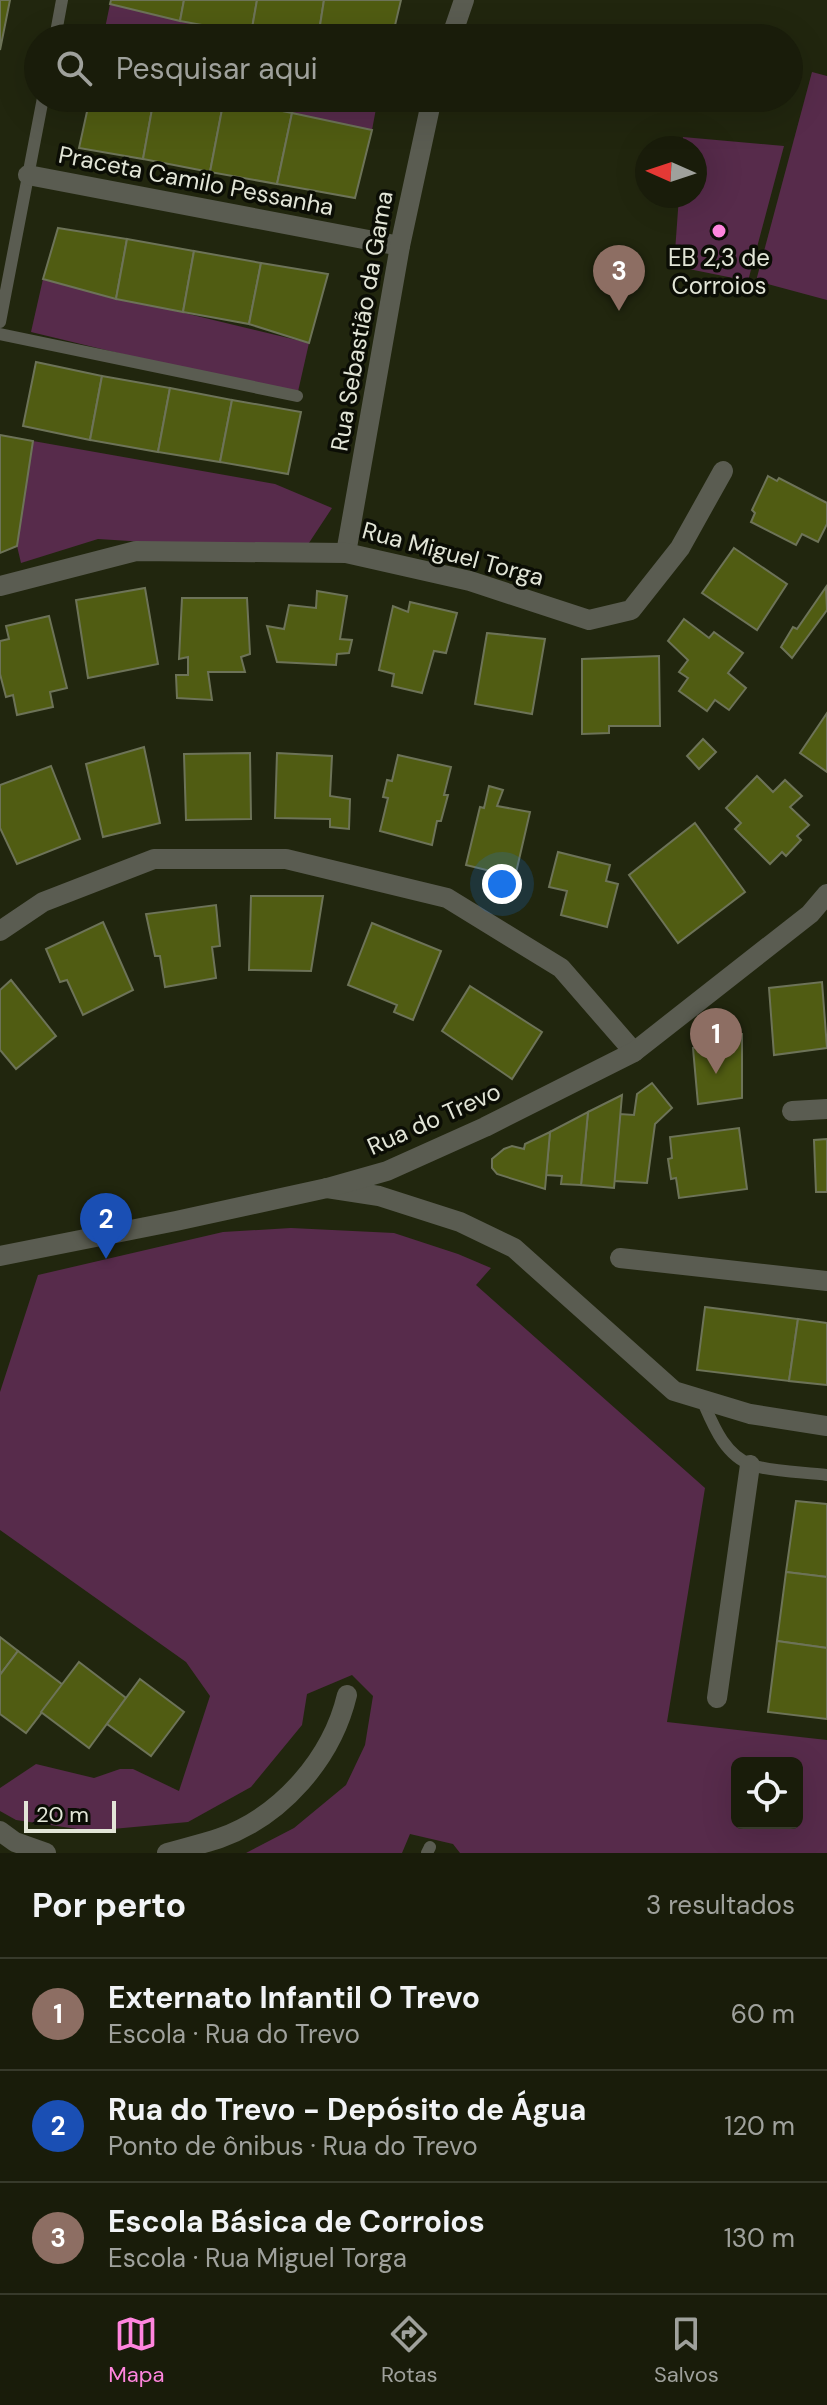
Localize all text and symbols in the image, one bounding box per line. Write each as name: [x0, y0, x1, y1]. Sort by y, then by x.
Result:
search box: [24, 24, 803, 112]
icon: search: [52, 46, 96, 90]
text: Pesquisar aqui: [116, 49, 318, 88]
north arrow: [635, 136, 707, 208]
street label: Praceta Camilo Pessanha: [56, 139, 336, 222]
street label: Rua Sebastião da Gama: [323, 188, 400, 453]
marker: EB 2,3 de Corroios: [710, 222, 728, 240]
place label: EB 2,3 de Corroios: [668, 242, 770, 301]
pin: 3: [593, 245, 645, 311]
street label: Rua Miguel Torga: [359, 514, 547, 593]
your location: [482, 864, 522, 904]
pin: 1: [690, 1008, 742, 1074]
street label: Rua do Trevo: [362, 1075, 505, 1162]
pin: 2: [80, 1193, 132, 1259]
map controls: [731, 1757, 803, 1829]
button: locate: [731, 1757, 803, 1829]
scale bar: [24, 1797, 116, 1833]
text: 20 m: [36, 1800, 89, 1829]
text: Por perto: [32, 1883, 186, 1928]
text: 3 resultados: [646, 1888, 795, 1922]
text: Externato Infantil O Trevo: [108, 1978, 480, 2017]
text: 1: [53, 1997, 63, 2031]
text: 60 m: [731, 1997, 795, 2031]
text: Escola · Rua do Trevo: [108, 2017, 360, 2051]
text: Rua do Trevo - Depósito de Água: [108, 2090, 586, 2129]
text: 2: [50, 2109, 66, 2143]
text: 120 m: [724, 2109, 795, 2143]
text: Ponto de ônibus · Rua do Trevo: [108, 2129, 478, 2163]
text: Escola Básica de Corroios: [108, 2202, 485, 2241]
text: 3: [50, 2221, 66, 2255]
text: 130 m: [724, 2221, 795, 2255]
text: Escola · Rua Miguel Torga: [108, 2241, 407, 2275]
tab: Mapa: [108, 2312, 164, 2389]
tab: Rotas: [381, 2312, 438, 2389]
tab: Salvos: [654, 2312, 719, 2389]

